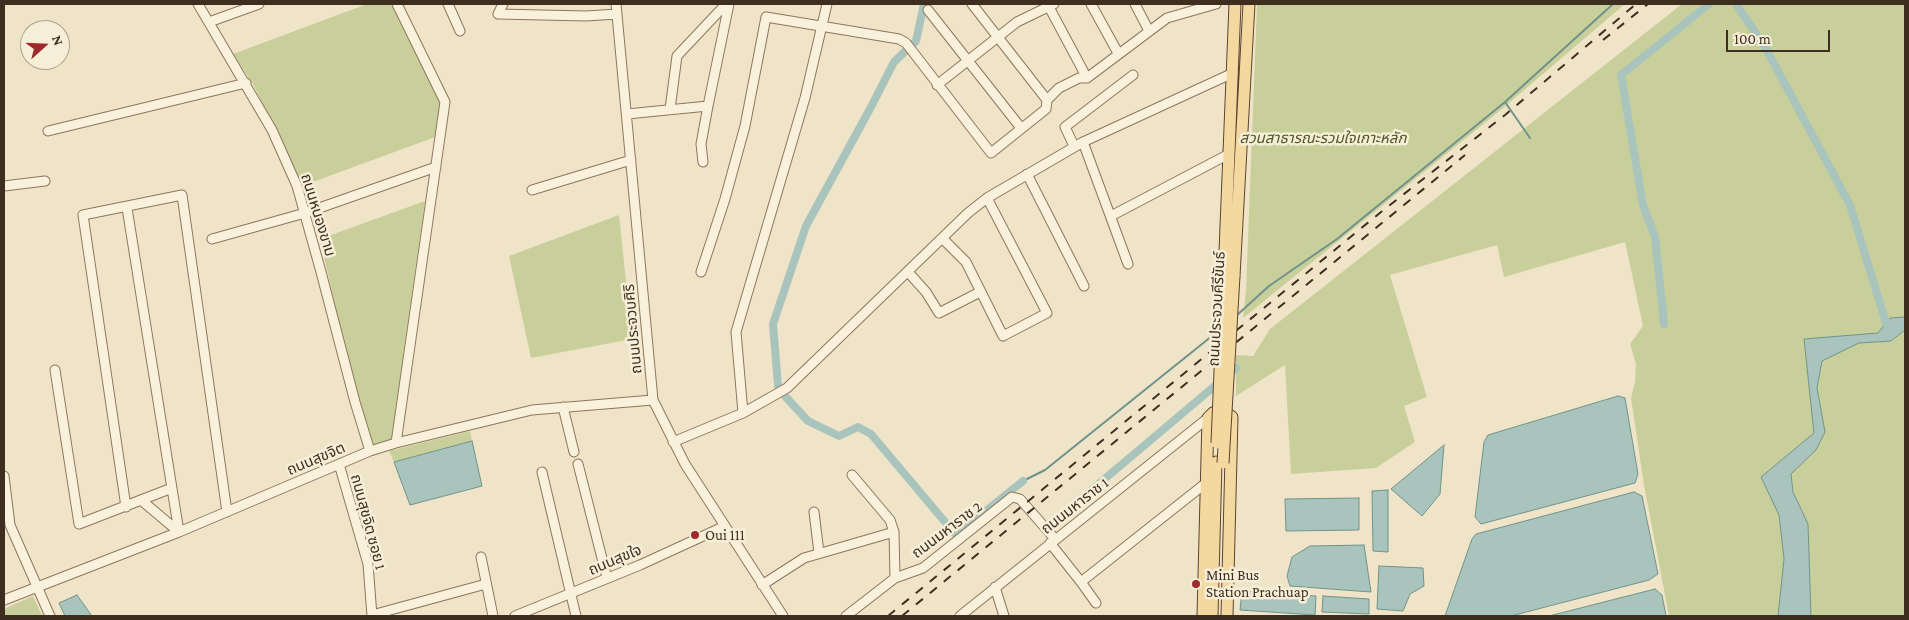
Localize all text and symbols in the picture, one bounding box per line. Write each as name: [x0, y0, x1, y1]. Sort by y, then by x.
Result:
north arrow: [20, 20, 70, 70]
scale bar: [1729, 20, 1833, 52]
text: 100 m: [1734, 31, 1771, 47]
text: N: [49, 33, 67, 47]
park label: สวนสาธารณะรวมใจเกาะหลัก: [1240, 129, 1406, 147]
street label: ถนนหนองขาม: [297, 171, 339, 259]
street label: ถนนประจวบคีรีขันธ์: [1205, 251, 1229, 367]
street label: ถนนประจวบศิริ: [620, 283, 646, 375]
street label: ถนนสุขจิต: [284, 439, 348, 479]
street label: ถนนสุขจิต ซอย 1: [347, 472, 389, 572]
street label: ถนนมหาราช 1: [1038, 474, 1112, 538]
street label: ถนนมหาราช 2: [908, 498, 986, 562]
place label: Oui 111: [705, 526, 745, 544]
marker: Oui 111: [689, 529, 701, 541]
street label: ถนนสุขใจ: [586, 541, 644, 579]
place label: Mini Bus Station Prachuap: [1206, 566, 1309, 601]
marker: Mini Bus Station Prachuap: [1190, 578, 1202, 590]

